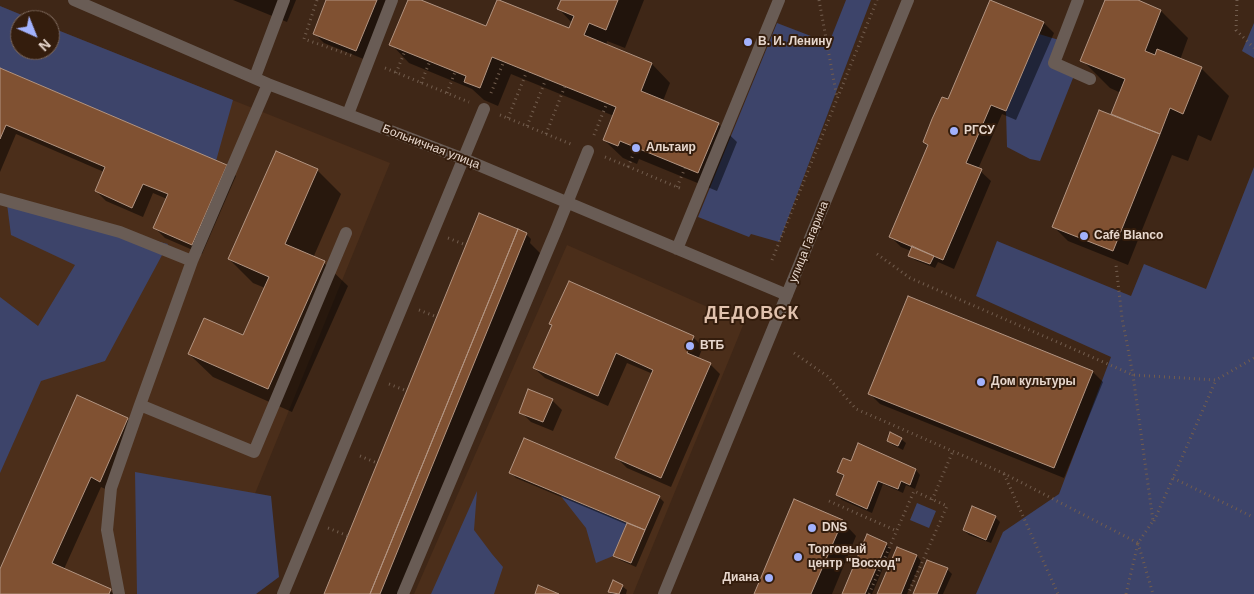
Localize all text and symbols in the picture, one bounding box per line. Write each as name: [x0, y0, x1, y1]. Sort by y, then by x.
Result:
north arrow: [10, 10, 60, 60]
place label: В. И. Ленину: [758, 35, 832, 49]
text: N: [36, 36, 54, 54]
marker: В. И. Ленину: [742, 36, 754, 48]
street label: Больничная улица: [380, 122, 482, 172]
place label: РГСУ: [964, 124, 995, 138]
marker: РГСУ: [948, 125, 960, 137]
place label: Альтаир: [646, 141, 696, 155]
marker: Альтаир: [630, 142, 642, 154]
street label: улица Гагарина: [786, 199, 832, 285]
place label: Café Blanco: [1094, 229, 1163, 243]
marker: Café Blanco: [1078, 230, 1090, 242]
district label: ДЕДОВСК: [704, 303, 800, 325]
place label: ВТБ: [700, 339, 724, 353]
marker: ВТБ: [684, 340, 696, 352]
place label: Дом культуры: [991, 375, 1076, 389]
marker: Дом культуры: [975, 376, 987, 388]
place label: DNS: [822, 521, 847, 535]
marker: DNS: [806, 522, 818, 534]
place label: Торговый центр "Восход": [808, 543, 901, 571]
marker: Торговый центр "Восход": [792, 551, 804, 563]
place label: Диана: [722, 571, 759, 585]
marker: Диана: [763, 572, 775, 584]

